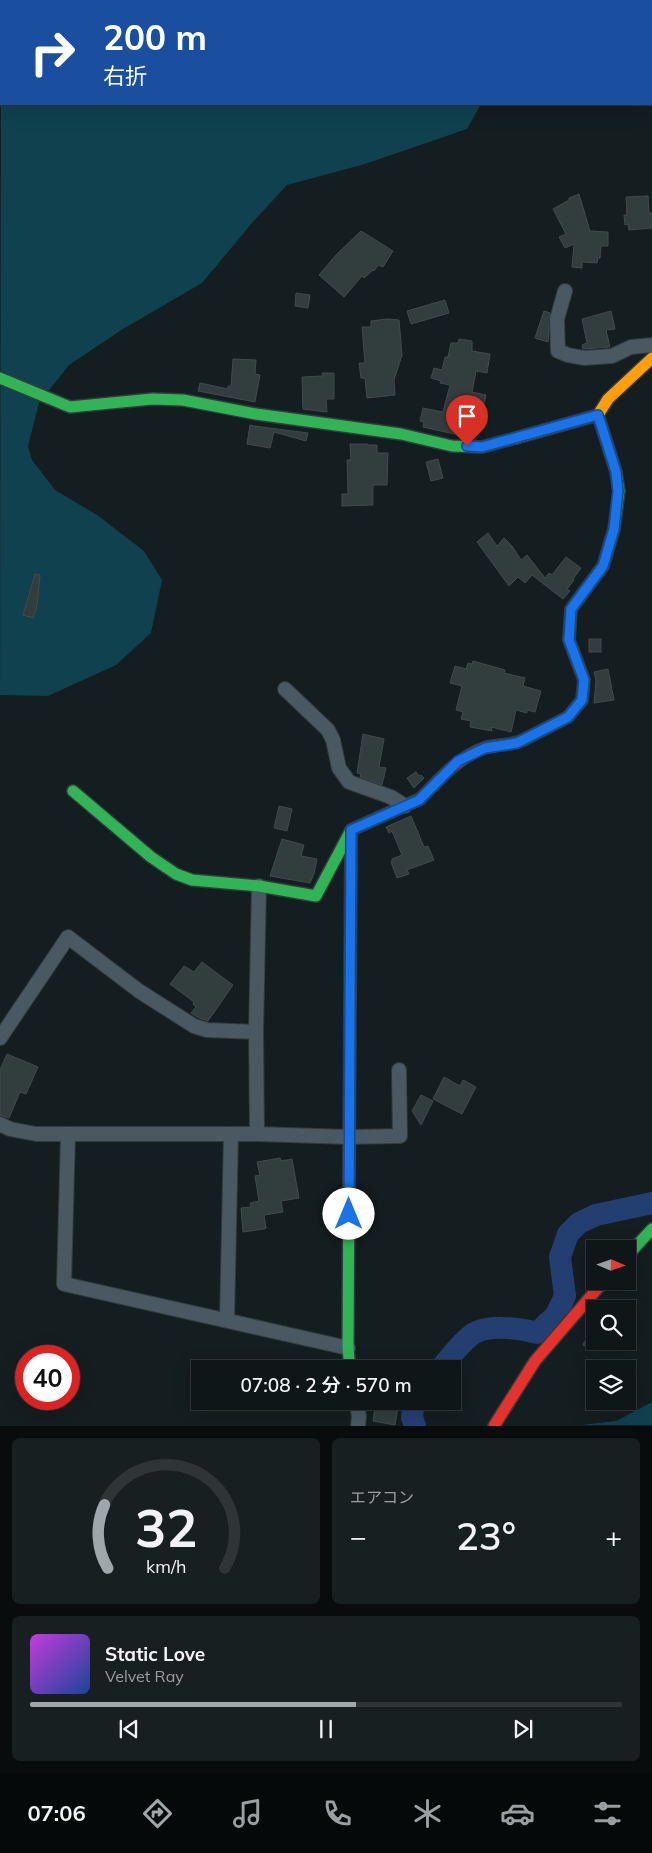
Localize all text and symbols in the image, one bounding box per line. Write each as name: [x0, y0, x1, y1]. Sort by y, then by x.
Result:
text: 200 m: [103, 15, 207, 59]
icon: right: [20, 20, 85, 85]
text: 右折: [103, 62, 147, 90]
pin: [446, 395, 488, 446]
icon: arrive: [453, 402, 481, 430]
position arrow: [322, 1187, 374, 1239]
north arrow: [586, 1240, 636, 1290]
map controls: [586, 1240, 636, 1410]
button: search: [586, 1300, 636, 1350]
speed limit sign: 40: [15, 1345, 80, 1410]
button: layers: [586, 1360, 636, 1410]
text: 07:08 · 2 分 · 570 m: [240, 1373, 412, 1397]
text: エアコン: [350, 1487, 414, 1507]
text: 32: [135, 1495, 197, 1560]
text: 23°: [456, 1512, 516, 1560]
text: −: [350, 1519, 367, 1554]
text: +: [605, 1519, 622, 1554]
text: km/h: [146, 1555, 186, 1577]
text: Static Love: [105, 1642, 205, 1666]
text: Velvet Ray: [105, 1666, 184, 1686]
icon: previous: [115, 1715, 143, 1743]
icon: pause: [312, 1715, 340, 1743]
icon: next: [509, 1715, 537, 1743]
icon: directions: [140, 1796, 175, 1831]
icon: music: [230, 1796, 265, 1831]
icon: phone: [320, 1796, 355, 1831]
icon: climate: [410, 1796, 445, 1831]
icon: car: [500, 1796, 535, 1831]
icon: filters: [590, 1796, 625, 1831]
text: 07:06: [27, 1799, 86, 1827]

